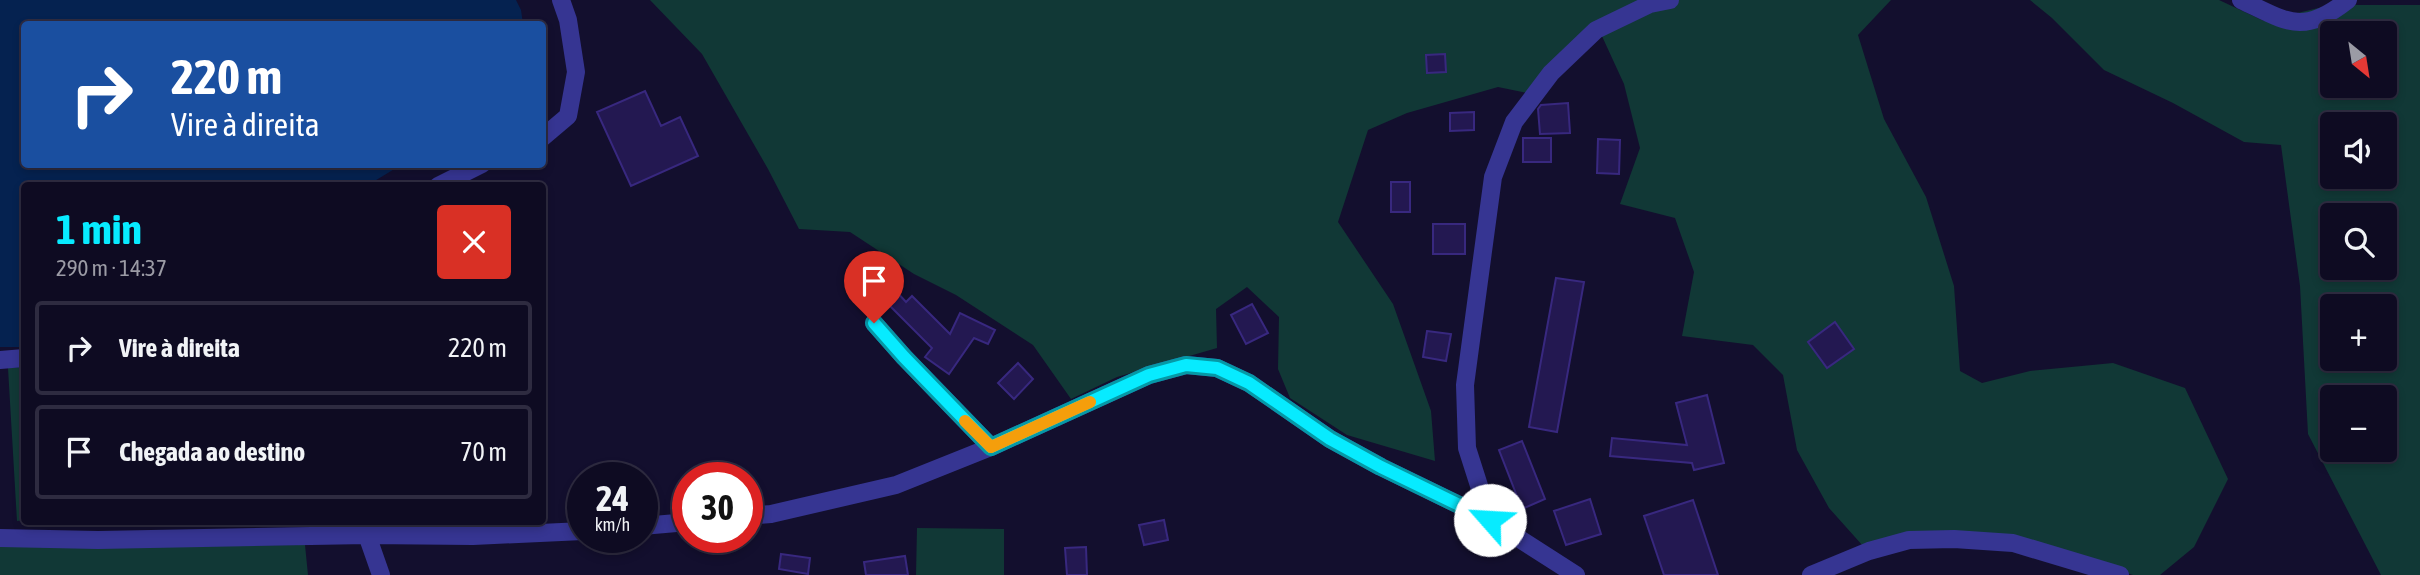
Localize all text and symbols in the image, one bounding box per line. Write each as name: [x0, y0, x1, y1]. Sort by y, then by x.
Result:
north arrow: [2320, 21, 2398, 98]
map controls: [2320, 21, 2397, 462]
text: 220 m: [171, 48, 282, 104]
icon: right: [56, 49, 147, 140]
text: Vire à direita: [171, 106, 320, 143]
button: sound: [2320, 112, 2397, 189]
button: search: [2320, 203, 2397, 280]
text: 1 min: [56, 205, 142, 253]
button: close: [437, 205, 511, 279]
pin: [844, 251, 904, 323]
text: 290 m · 14:37: [56, 255, 167, 281]
icon: arrive: [855, 262, 893, 300]
button: +: [2320, 294, 2397, 371]
icon: right: [60, 329, 98, 367]
text: Vire à direita: [119, 333, 240, 363]
text: 220 m: [448, 333, 507, 363]
button: −: [2320, 385, 2397, 462]
icon: arrive: [60, 433, 98, 471]
text: Chegada ao destino: [119, 437, 305, 467]
text: 70 m: [460, 437, 507, 467]
speed limit sign: 30: [672, 462, 763, 553]
text: 24: [596, 478, 629, 518]
position arrow: [1453, 483, 1527, 557]
text: km/h: [595, 514, 630, 535]

